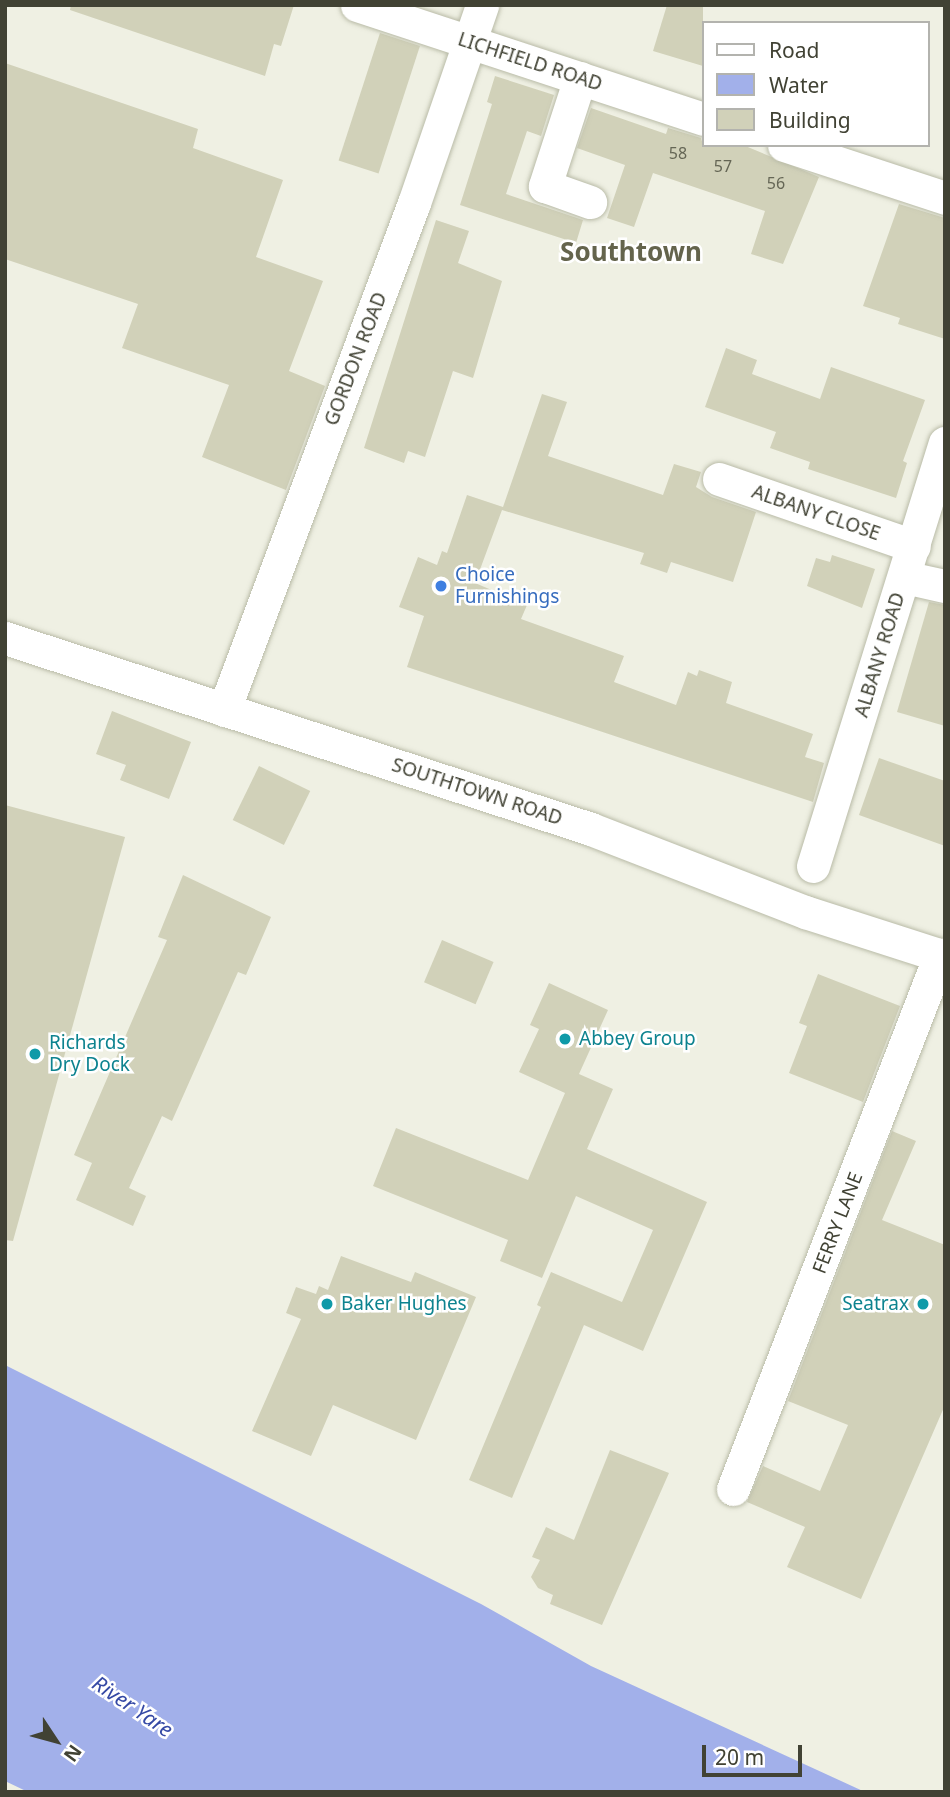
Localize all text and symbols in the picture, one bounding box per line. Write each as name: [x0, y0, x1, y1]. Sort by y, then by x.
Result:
legend: [702, 21, 929, 147]
street label: LICHFIELD ROAD: [455, 28, 605, 96]
text: Road: [769, 36, 819, 64]
text: Water: [769, 71, 828, 99]
text: Building: [769, 106, 851, 134]
house number: 58: [669, 143, 687, 163]
house number: 57: [714, 156, 732, 176]
house number: 56: [767, 173, 785, 193]
district label: Southtown: [560, 236, 702, 268]
street label: GORDON ROAD: [320, 289, 392, 429]
street label: ALBANY CLOSE: [749, 480, 883, 546]
place label: Choice Furnishings: [455, 564, 559, 608]
marker: Choice Furnishings: [433, 578, 449, 594]
street label: ALBANY ROAD: [850, 590, 910, 720]
street label: SOUTHTOWN ROAD: [389, 754, 565, 830]
place label: Abbey Group: [579, 1028, 696, 1050]
marker: Abbey Group: [557, 1031, 573, 1047]
place label: Richards Dry Dock: [49, 1032, 130, 1076]
marker: Richards Dry Dock: [27, 1046, 43, 1062]
street label: FERRY LANE: [808, 1169, 868, 1277]
place label: Baker Hughes: [341, 1293, 467, 1315]
place label: Seatrax: [842, 1293, 909, 1315]
marker: Baker Hughes: [319, 1296, 335, 1312]
marker: Seatrax: [915, 1296, 931, 1312]
water label: River Yare: [88, 1670, 178, 1742]
north arrow: [21, 1706, 91, 1776]
scale bar: [705, 1730, 805, 1774]
text: N: [58, 1739, 88, 1767]
text: 20 m: [715, 1743, 764, 1771]

